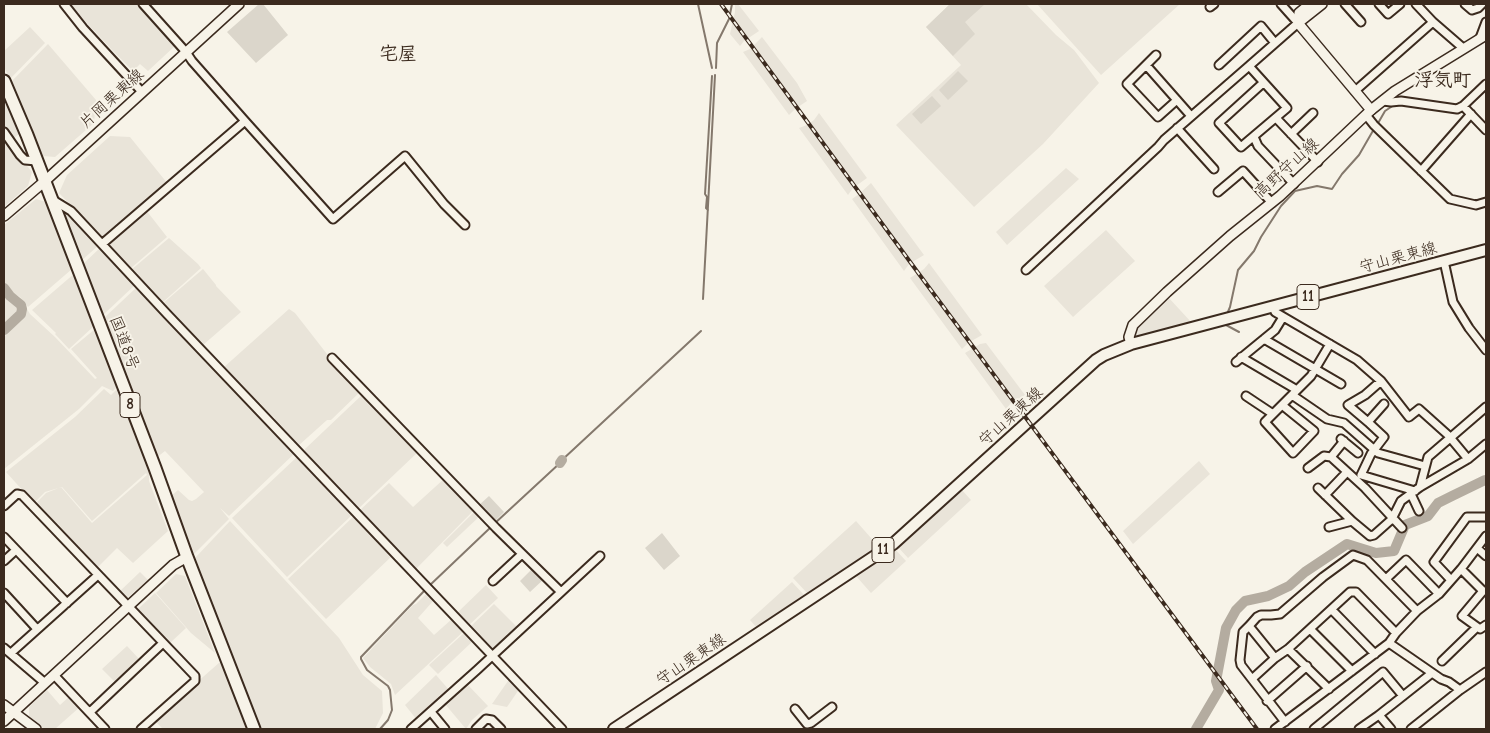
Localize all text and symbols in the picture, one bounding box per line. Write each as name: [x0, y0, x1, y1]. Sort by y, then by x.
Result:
district label: 宅屋: [379, 44, 417, 66]
street label: 片岡栗東線: [76, 65, 148, 133]
district label: 浮気町: [1415, 70, 1471, 92]
street label: 高野守山線: [1251, 134, 1323, 202]
street label: 守山栗東線: [1357, 238, 1439, 278]
road number: 11: [1297, 284, 1319, 310]
street label: 国道8号: [105, 313, 143, 373]
street label: 守山栗東線: [975, 383, 1047, 451]
road number: 8: [120, 392, 140, 418]
road number: 11: [872, 538, 894, 562]
street label: 守山栗東線: [652, 630, 730, 690]

